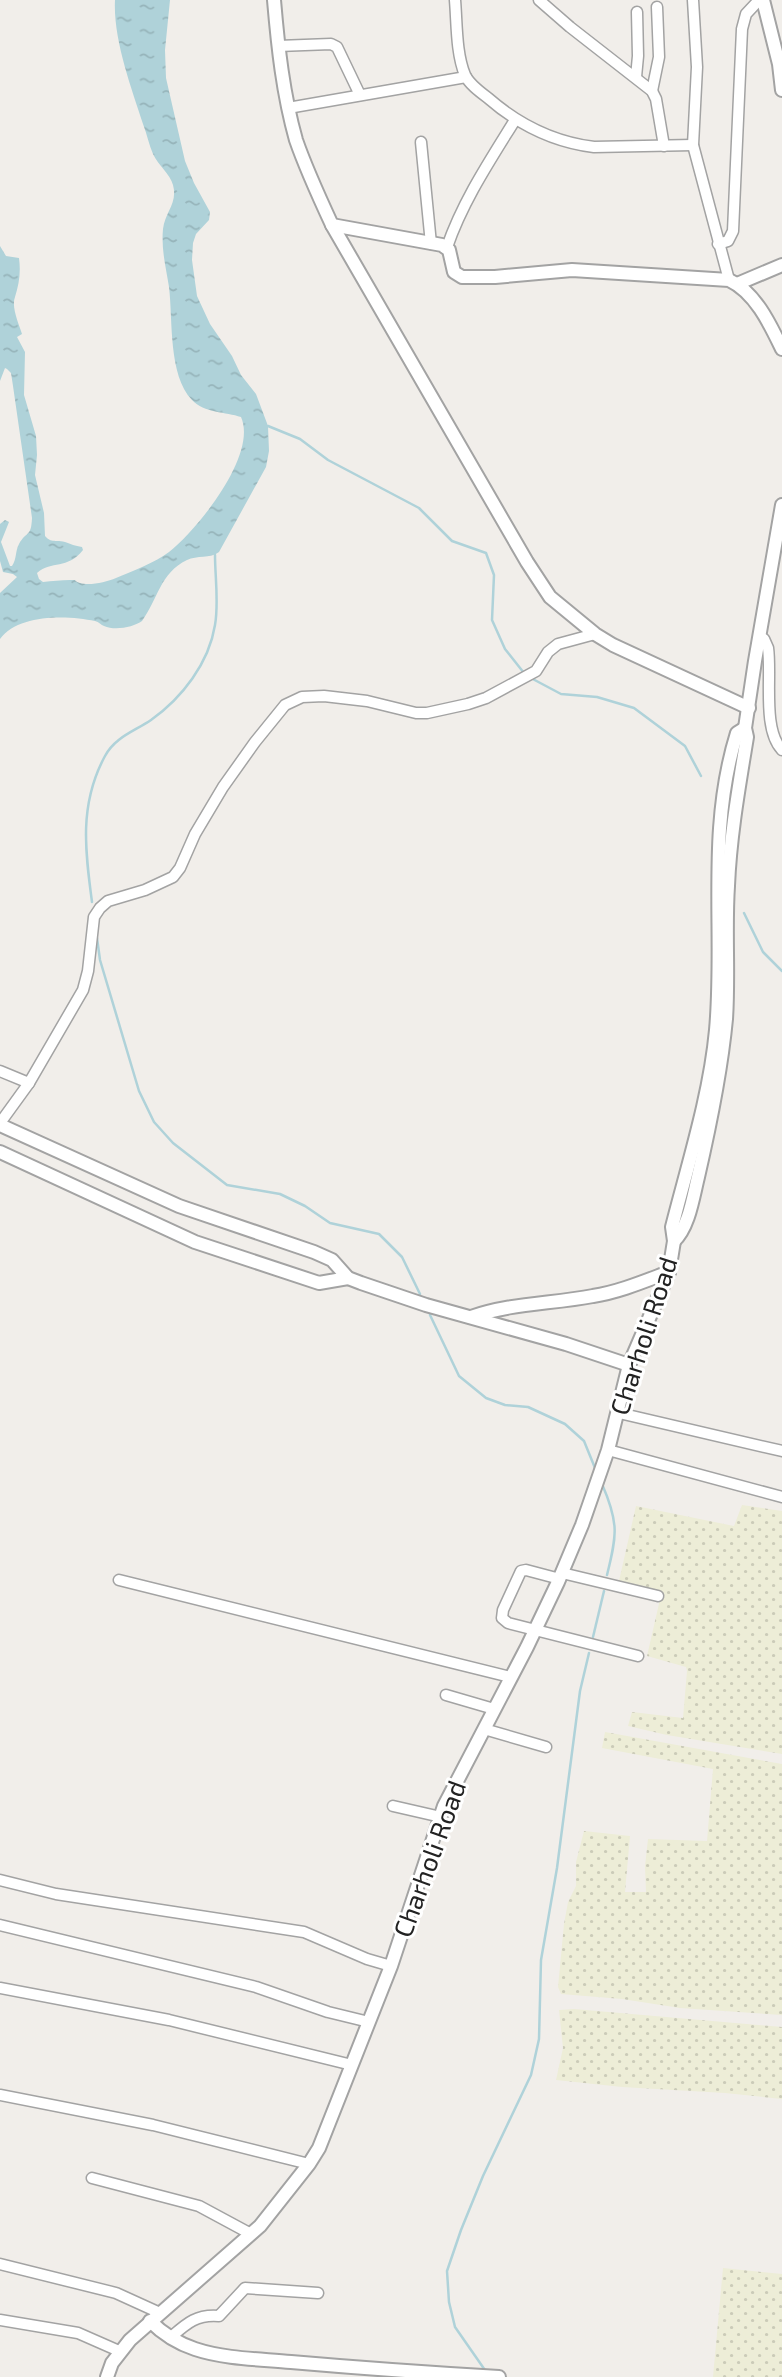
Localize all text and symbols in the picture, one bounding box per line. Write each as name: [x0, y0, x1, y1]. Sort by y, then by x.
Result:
street label: Charholi Road: [602, 1253, 683, 1418]
street label: Charholi Road: [386, 1776, 471, 1941]

